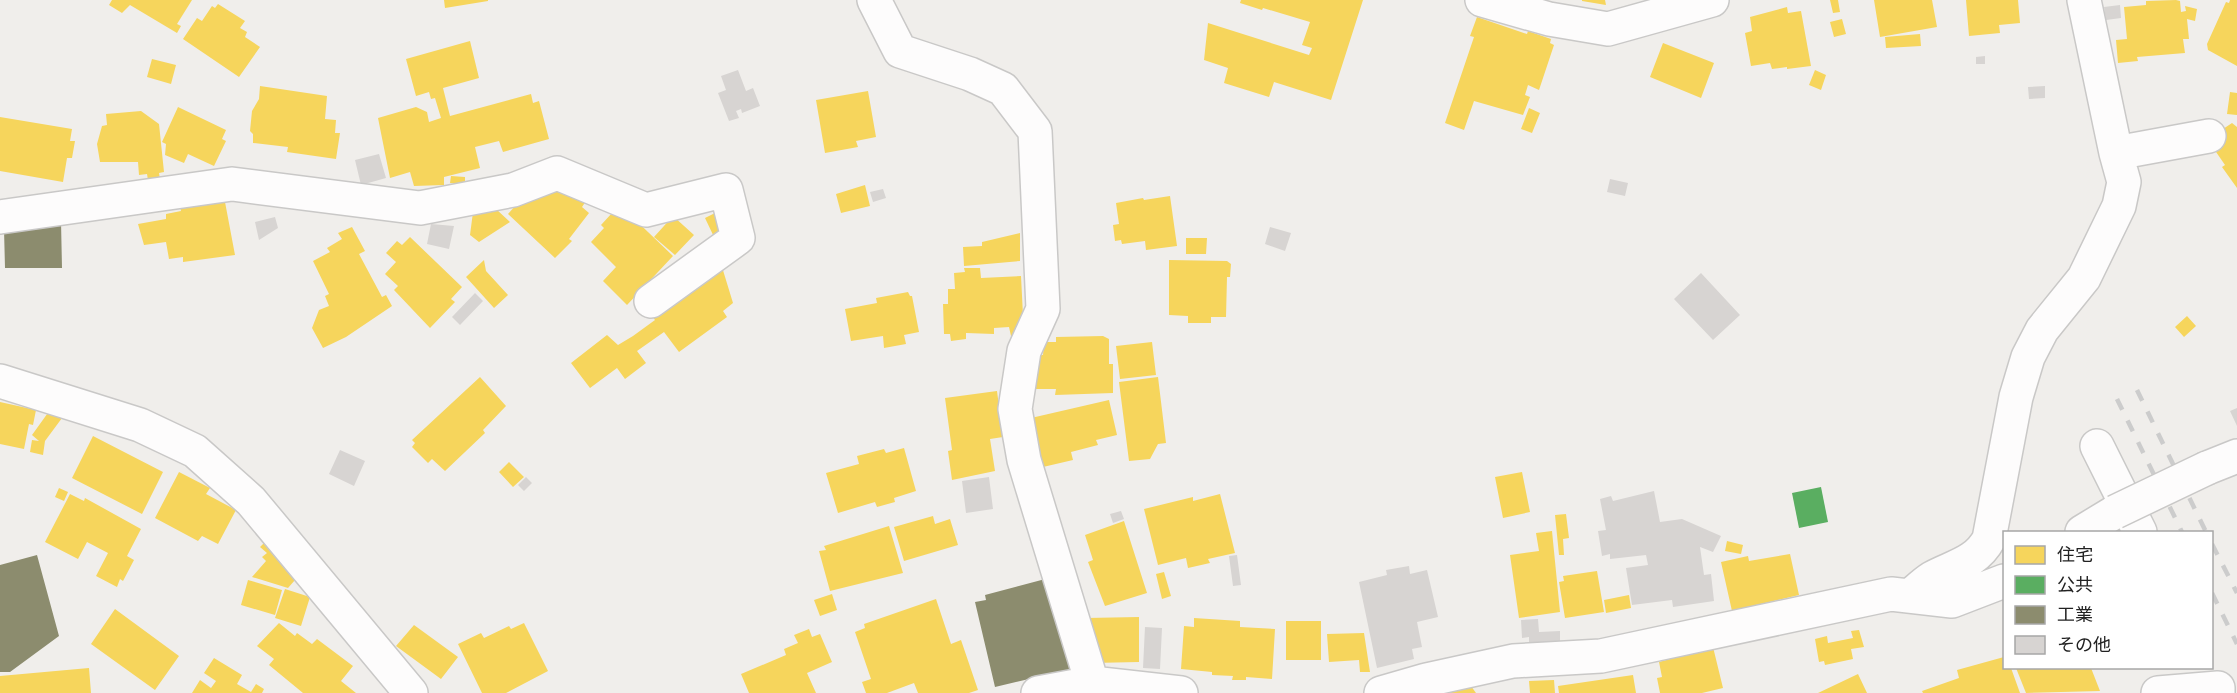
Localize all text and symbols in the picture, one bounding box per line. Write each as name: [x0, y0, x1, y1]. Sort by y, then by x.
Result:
legend: [2003, 531, 2213, 669]
text: 住宅: [2057, 543, 2093, 566]
text: 公共: [2057, 573, 2093, 596]
text: 工業: [2057, 603, 2093, 626]
text: その他: [2057, 633, 2111, 656]

